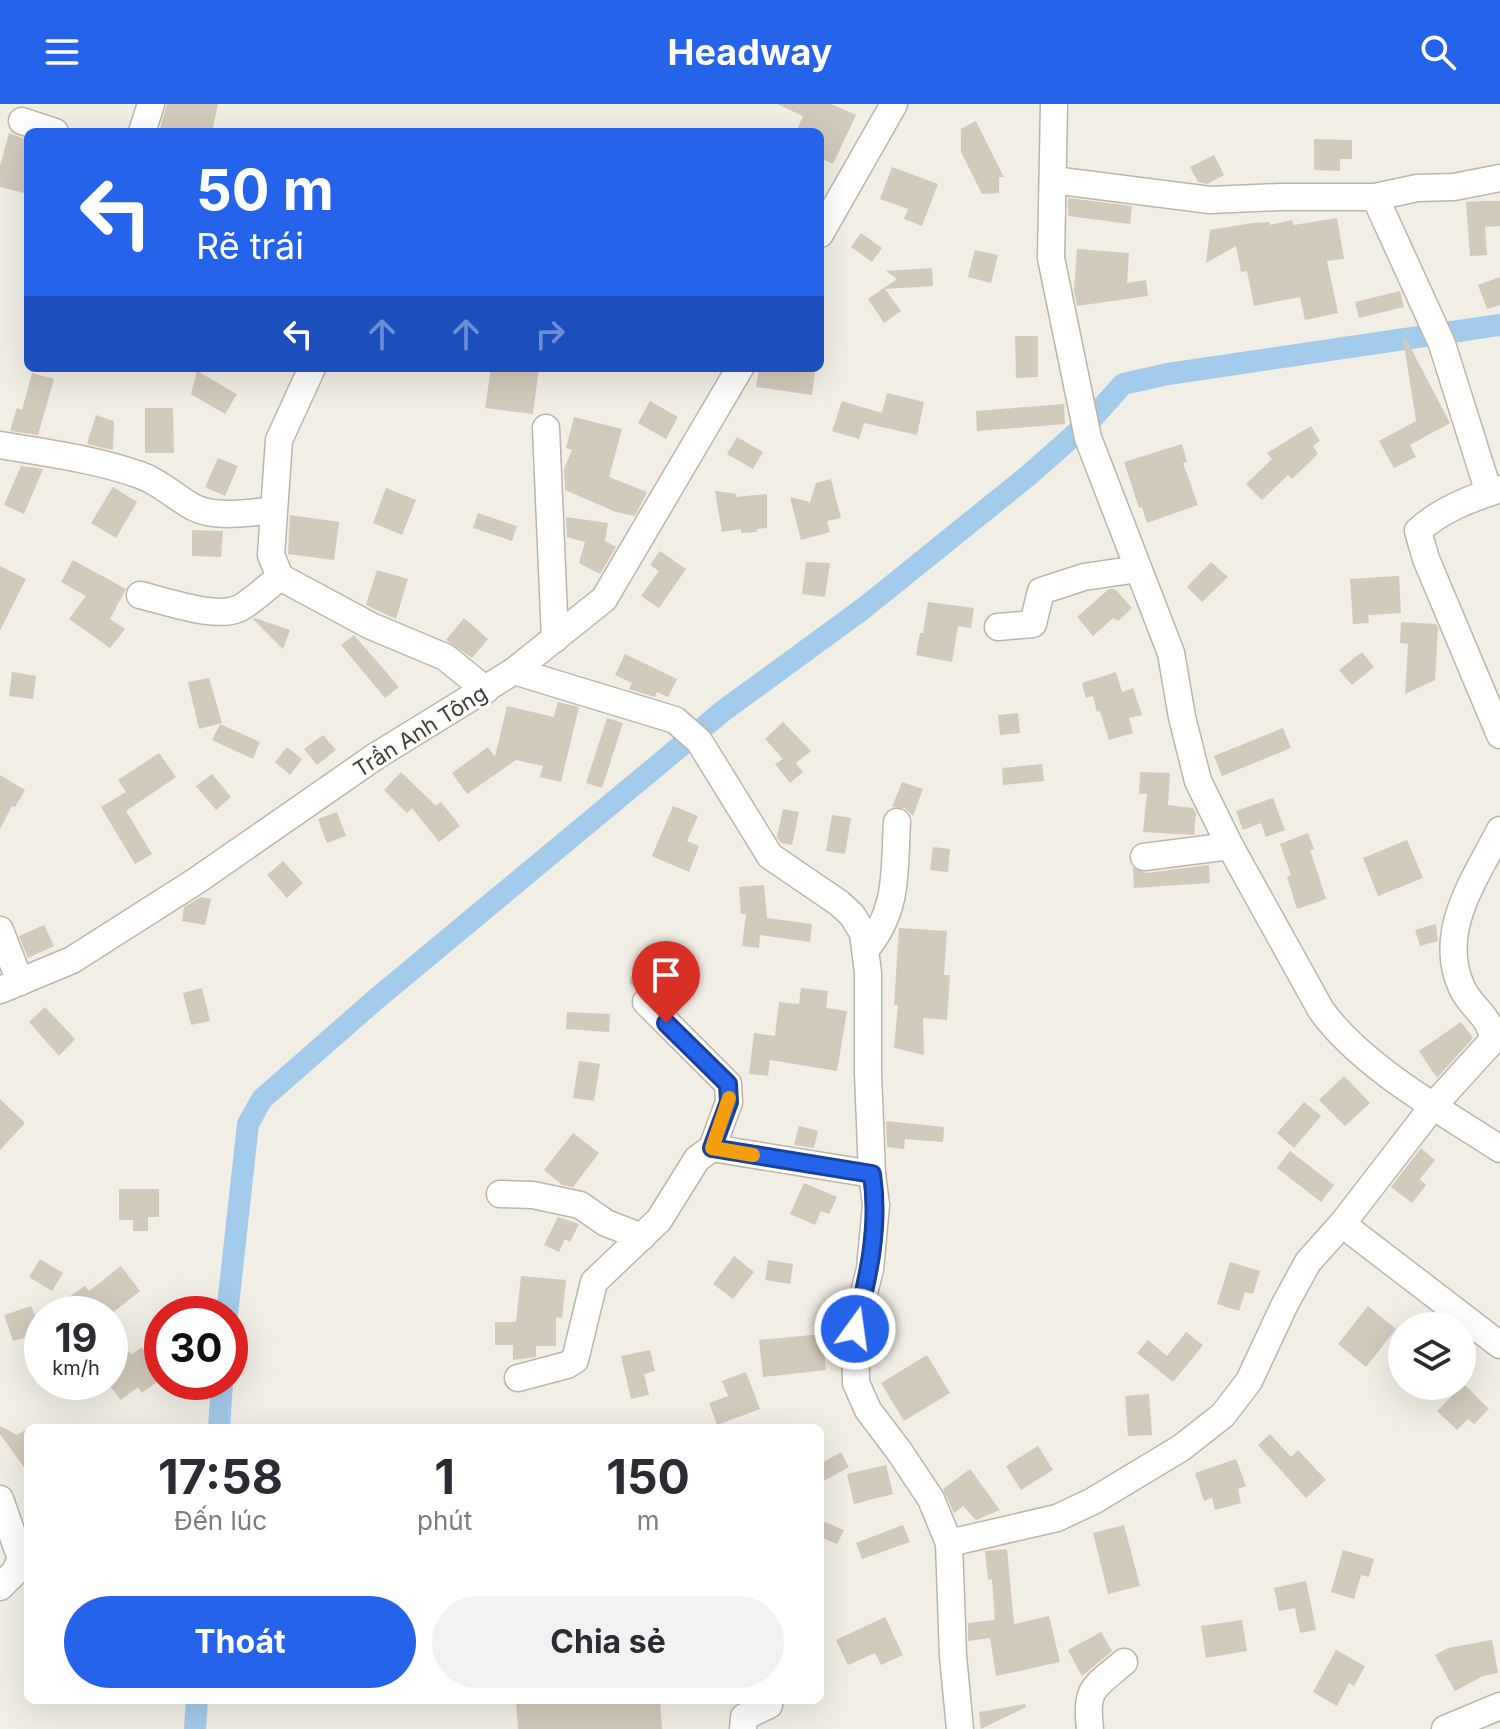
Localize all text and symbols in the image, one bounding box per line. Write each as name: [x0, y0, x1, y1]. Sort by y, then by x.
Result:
icon: menu: [40, 30, 84, 74]
text: Headway: [668, 30, 832, 74]
icon: search: [1416, 30, 1460, 74]
text: 50 m: [196, 156, 334, 224]
icon: left: [64, 160, 168, 264]
text: Rẽ trái: [196, 224, 304, 268]
icon: left: [276, 312, 320, 356]
icon: ahead: [360, 312, 404, 356]
icon: ahead: [444, 312, 488, 356]
icon: right: [528, 312, 572, 356]
street label: Trần Anh Tông: [349, 680, 491, 782]
pin: [632, 941, 700, 1023]
icon: arrive: [644, 953, 688, 997]
position arrow: [813, 1287, 897, 1371]
speed limit sign: 30: [144, 1296, 248, 1400]
map controls: [1388, 1312, 1476, 1400]
button: layers: [1388, 1312, 1476, 1400]
text: 19: [54, 1313, 98, 1362]
text: km/h: [52, 1356, 100, 1380]
text: 17:58: [158, 1447, 283, 1506]
text: 1: [434, 1447, 455, 1506]
text: 150: [606, 1447, 690, 1506]
text: Đến lúc: [174, 1505, 267, 1536]
text: phút: [417, 1505, 472, 1536]
text: m: [637, 1505, 659, 1536]
button: Thoát: [64, 1596, 416, 1688]
button: Chia sẻ: [432, 1596, 784, 1688]

